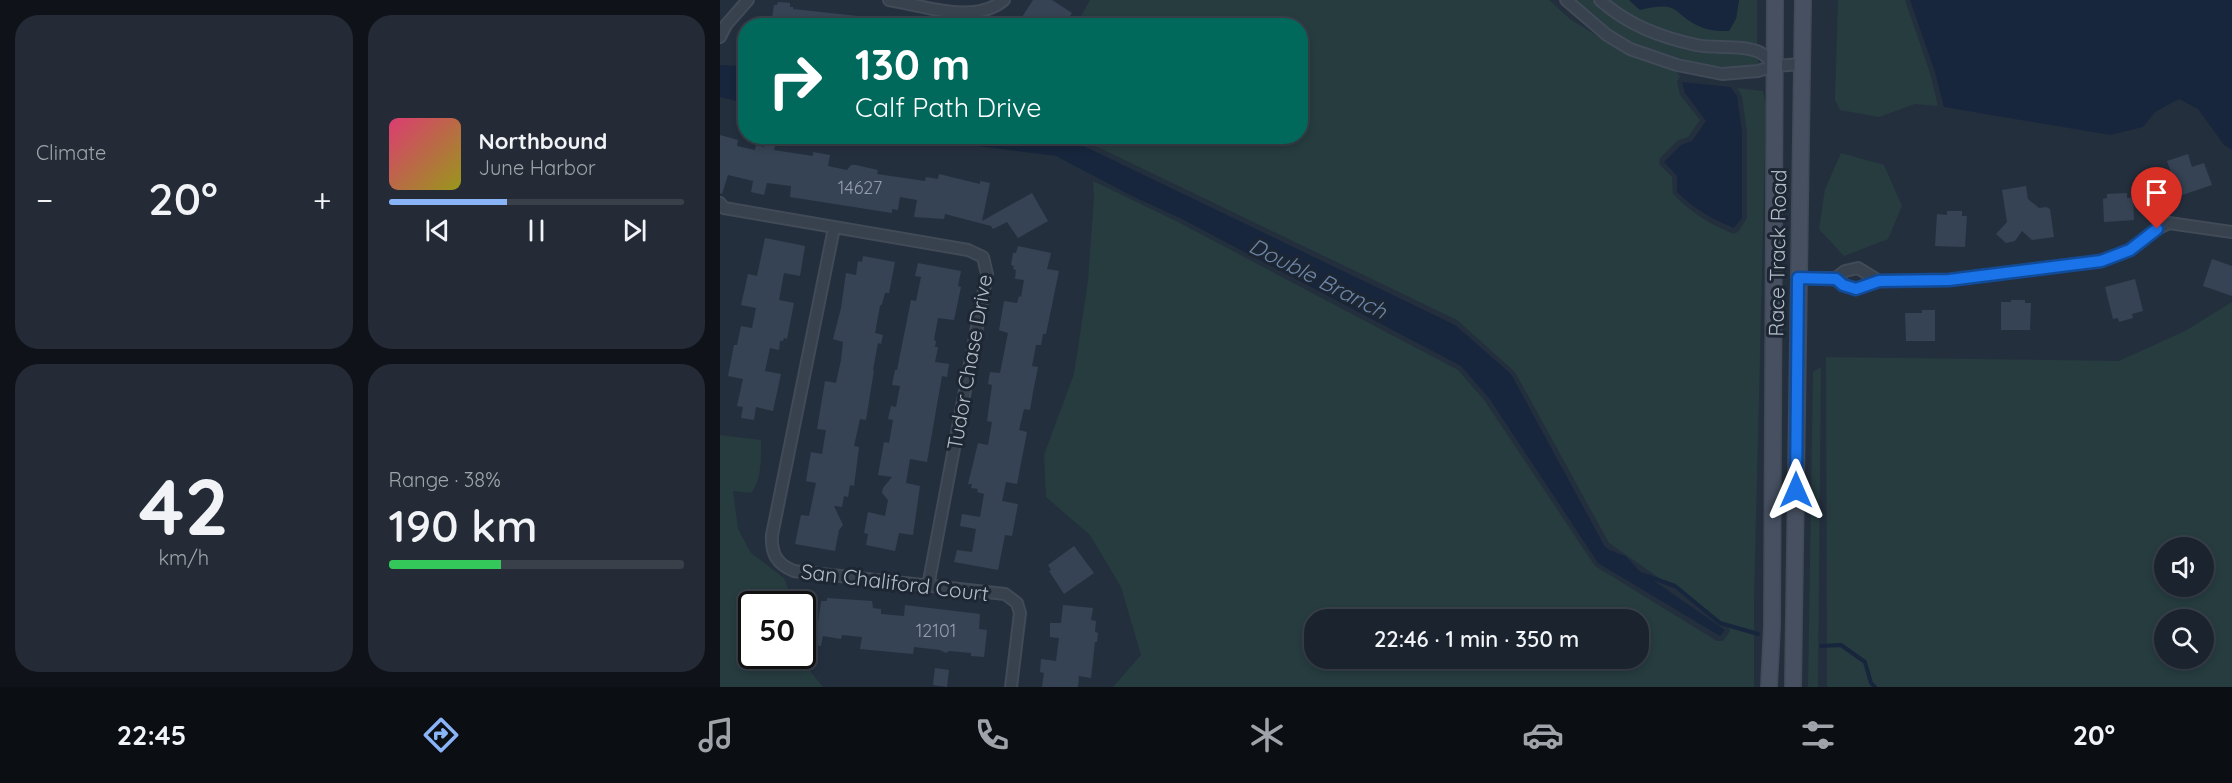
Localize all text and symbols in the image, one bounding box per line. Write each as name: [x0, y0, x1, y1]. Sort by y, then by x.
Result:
text: 130 m: [855, 38, 970, 91]
icon: right: [756, 42, 834, 120]
text: Calf Path Drive: [855, 90, 1041, 124]
text: Northbound: [479, 127, 607, 155]
text: Climate: [36, 140, 106, 165]
text: June Harbor: [479, 155, 596, 180]
pin: [2131, 167, 2182, 229]
street label: Race Track Road: [1763, 169, 1791, 337]
text: 20°: [148, 170, 218, 226]
house number: 14627: [838, 176, 882, 199]
icon: arrive: [2140, 176, 2173, 209]
text: −: [36, 179, 53, 220]
text: +: [313, 179, 332, 220]
icon: previous: [421, 214, 454, 247]
icon: pause: [520, 214, 553, 247]
icon: next: [618, 214, 651, 247]
water label: Double Branch: [1244, 231, 1392, 325]
street label: Tudor Chase Drive: [941, 272, 997, 452]
text: 42: [139, 457, 229, 555]
position arrow: [1764, 458, 1828, 522]
text: Range · 38%: [389, 467, 501, 492]
text: 190 km: [389, 497, 538, 553]
map controls: [2154, 537, 2214, 669]
button: sound: [2154, 537, 2214, 597]
text: km/h: [158, 545, 209, 570]
street label: San Chaliford Court: [800, 558, 990, 606]
speed limit sign: 50: [738, 591, 816, 669]
button: search: [2154, 609, 2214, 669]
house number: 12101: [916, 619, 956, 642]
text: 22:46 · 1 min · 350 m: [1374, 625, 1579, 653]
icon: directions: [420, 714, 462, 756]
icon: music: [695, 714, 737, 756]
icon: phone: [971, 714, 1013, 756]
icon: climate: [1246, 714, 1288, 756]
icon: car: [1522, 714, 1564, 756]
icon: filters: [1797, 714, 1839, 756]
text: 22:45: [117, 718, 186, 752]
text: 20°: [2073, 718, 2115, 752]

